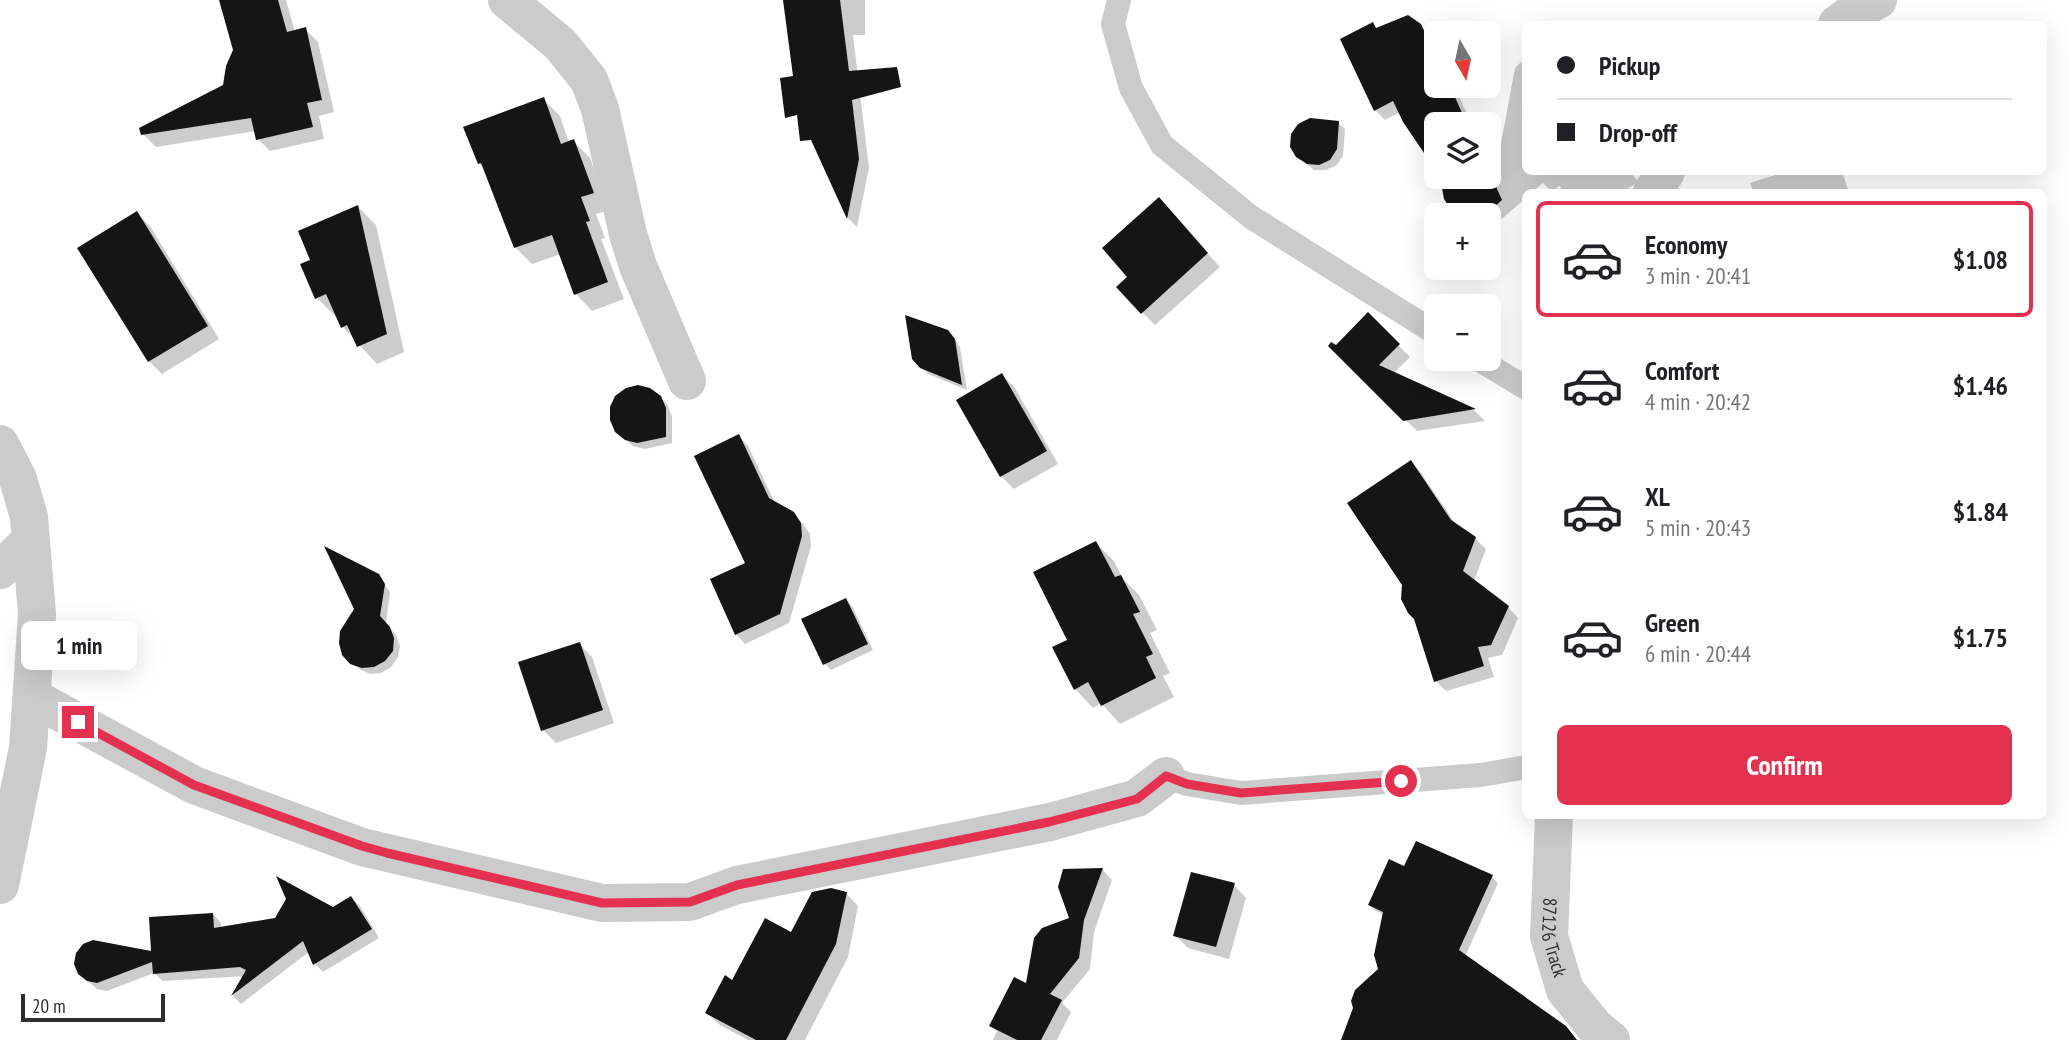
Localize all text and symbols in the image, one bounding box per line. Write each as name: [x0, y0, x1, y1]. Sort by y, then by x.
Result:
north arrow: [1424, 21, 1502, 98]
map controls: [1424, 21, 1501, 371]
text: Pickup: [1599, 49, 1660, 82]
button: layers: [1424, 112, 1501, 189]
text: Drop-off: [1599, 116, 1677, 149]
button: +: [1424, 203, 1501, 280]
icon: car: [1561, 228, 1624, 291]
text: Economy: [1645, 228, 1727, 261]
text: $1.08: [1953, 243, 2008, 276]
text: 3 min · 20:41: [1645, 261, 1751, 290]
button: −: [1424, 294, 1501, 371]
icon: car: [1561, 354, 1624, 417]
text: Comfort: [1645, 354, 1719, 387]
text: $1.46: [1953, 369, 2008, 402]
text: 4 min · 20:42: [1645, 387, 1751, 416]
icon: car: [1561, 480, 1624, 543]
text: XL: [1645, 480, 1670, 513]
text: $1.84: [1953, 495, 2008, 528]
text: 5 min · 20:43: [1645, 513, 1751, 542]
icon: car: [1561, 606, 1624, 669]
text: Green: [1645, 606, 1700, 639]
callout: 1 min: [20, 620, 136, 670]
text: $1.75: [1953, 621, 2008, 654]
text: 1 min: [56, 631, 102, 660]
text: 6 min · 20:44: [1645, 639, 1751, 668]
route end: [62, 706, 94, 738]
button: Confirm: [1557, 725, 2012, 805]
route start: [1385, 765, 1417, 797]
street label: 87126 Track: [1536, 897, 1573, 980]
scale bar: [21, 991, 164, 1023]
text: 20 m: [32, 994, 66, 1018]

